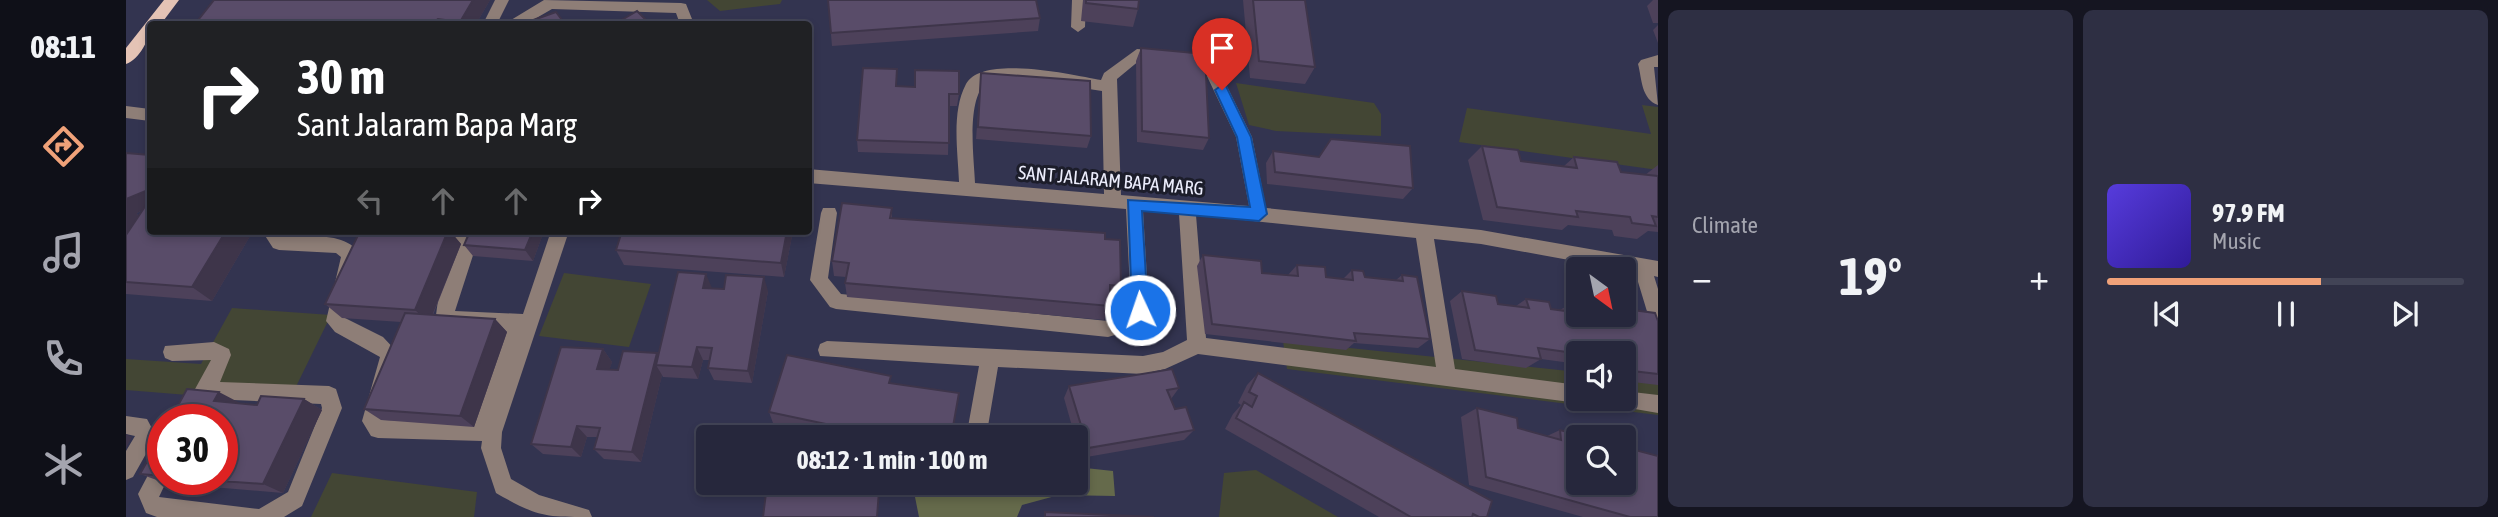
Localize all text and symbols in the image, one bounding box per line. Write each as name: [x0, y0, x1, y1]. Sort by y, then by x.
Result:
pin: [1192, 18, 1252, 90]
text: 08:11: [30, 28, 96, 65]
icon: arrive: [1203, 29, 1241, 67]
text: 30 m: [297, 48, 385, 104]
icon: right: [182, 49, 273, 140]
text: Sant Jalaram Bapa Marg: [297, 106, 577, 143]
icon: directions: [39, 122, 88, 171]
street label: SANT JALARAM BAPA MARG: [1017, 161, 1205, 199]
icon: left: [351, 182, 389, 220]
icon: ahead: [424, 182, 462, 220]
icon: ahead: [497, 182, 535, 220]
icon: right: [570, 182, 608, 220]
text: 97.9 FM: [2212, 198, 2285, 228]
text: Climate: [1692, 212, 1758, 238]
icon: music: [39, 228, 88, 277]
text: Music: [2212, 228, 2260, 254]
text: 19°: [1839, 246, 1902, 306]
text: −: [1692, 255, 1712, 298]
text: +: [2029, 255, 2049, 298]
north arrow: [1566, 257, 1636, 327]
map controls: [1566, 257, 1636, 495]
position arrow: [1103, 273, 1177, 347]
icon: previous: [2148, 295, 2186, 333]
icon: pause: [2267, 295, 2305, 333]
icon: next: [2386, 295, 2424, 333]
icon: phone: [39, 334, 88, 383]
button: sound: [1566, 341, 1636, 411]
speed limit sign: 30: [147, 404, 238, 495]
button: search: [1566, 425, 1636, 495]
icon: climate: [39, 440, 88, 489]
text: 08:12 · 1 min · 100 m: [797, 445, 987, 475]

